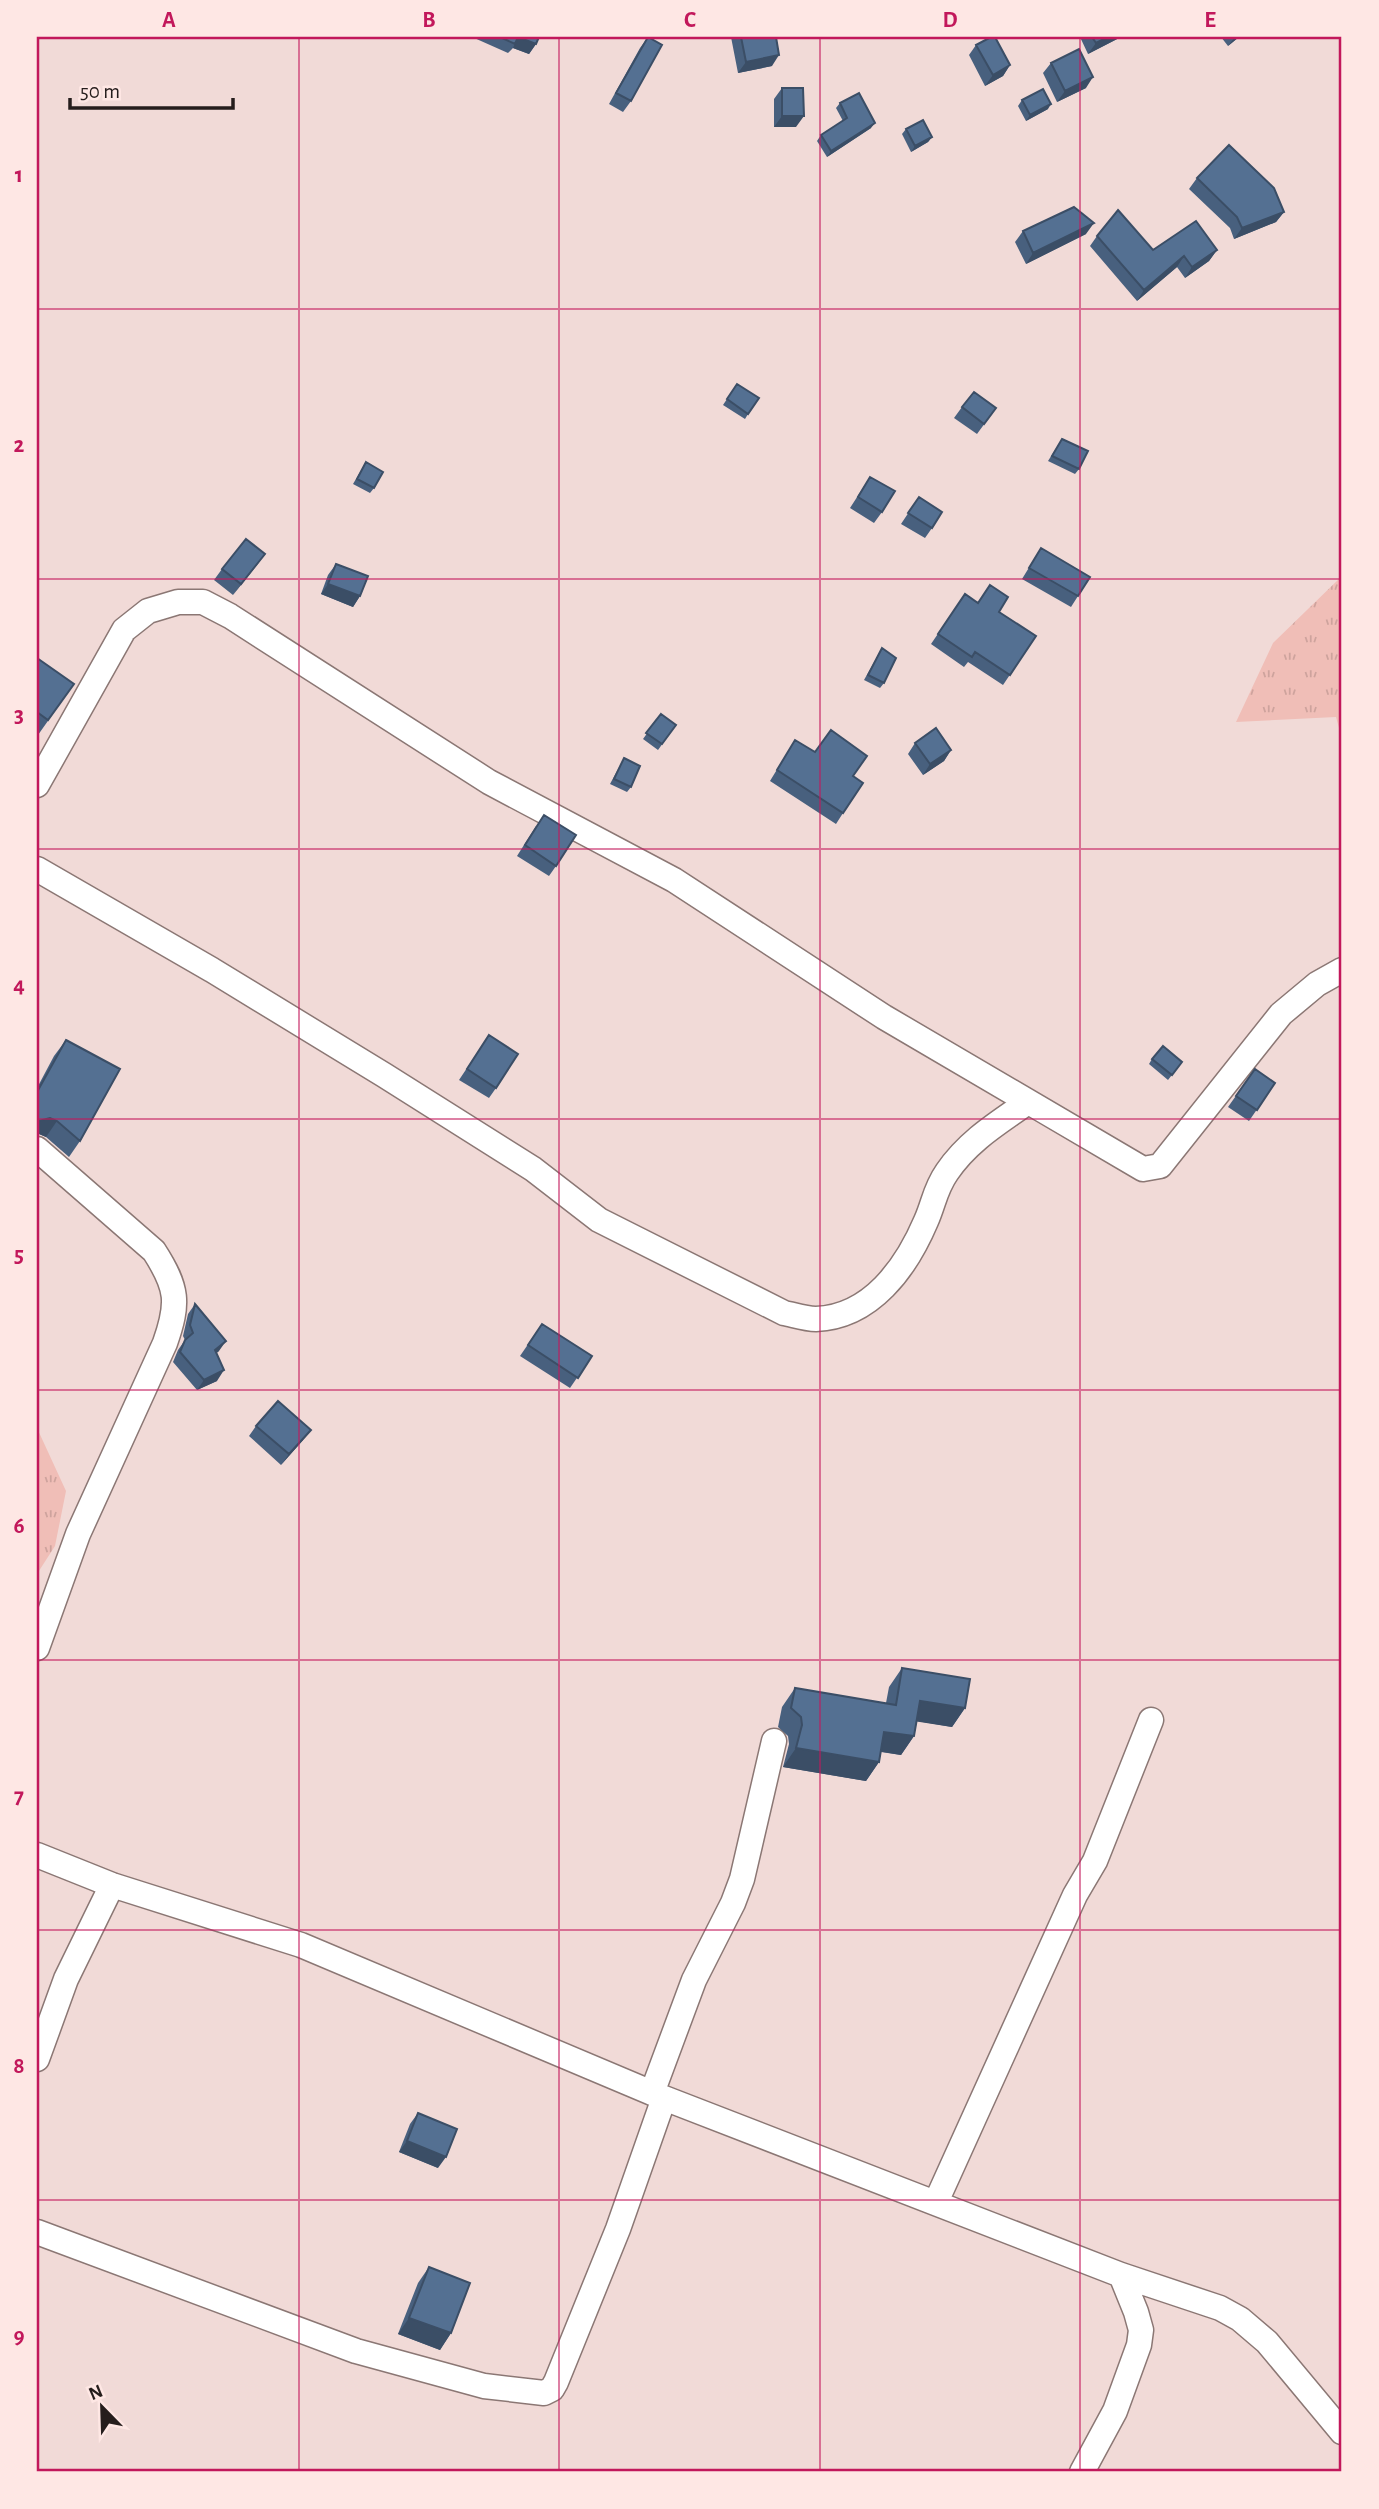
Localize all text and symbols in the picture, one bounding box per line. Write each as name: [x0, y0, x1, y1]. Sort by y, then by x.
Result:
text: A: [162, 9, 176, 32]
text: B: [422, 9, 436, 32]
text: C: [684, 9, 696, 32]
text: D: [942, 9, 958, 32]
text: E: [1204, 9, 1216, 32]
scale bar: [70, 66, 233, 110]
text: 50 m: [80, 81, 120, 102]
text: 1: [15, 164, 23, 187]
text: 2: [14, 434, 25, 457]
text: 3: [14, 704, 24, 727]
text: 4: [13, 974, 25, 997]
text: 5: [14, 1244, 24, 1267]
text: 6: [13, 1515, 25, 1538]
text: 7: [14, 1785, 24, 1808]
text: 8: [13, 2055, 25, 2078]
text: 9: [13, 2325, 25, 2348]
north arrow: [66, 2372, 136, 2442]
text: N: [86, 2381, 106, 2404]

